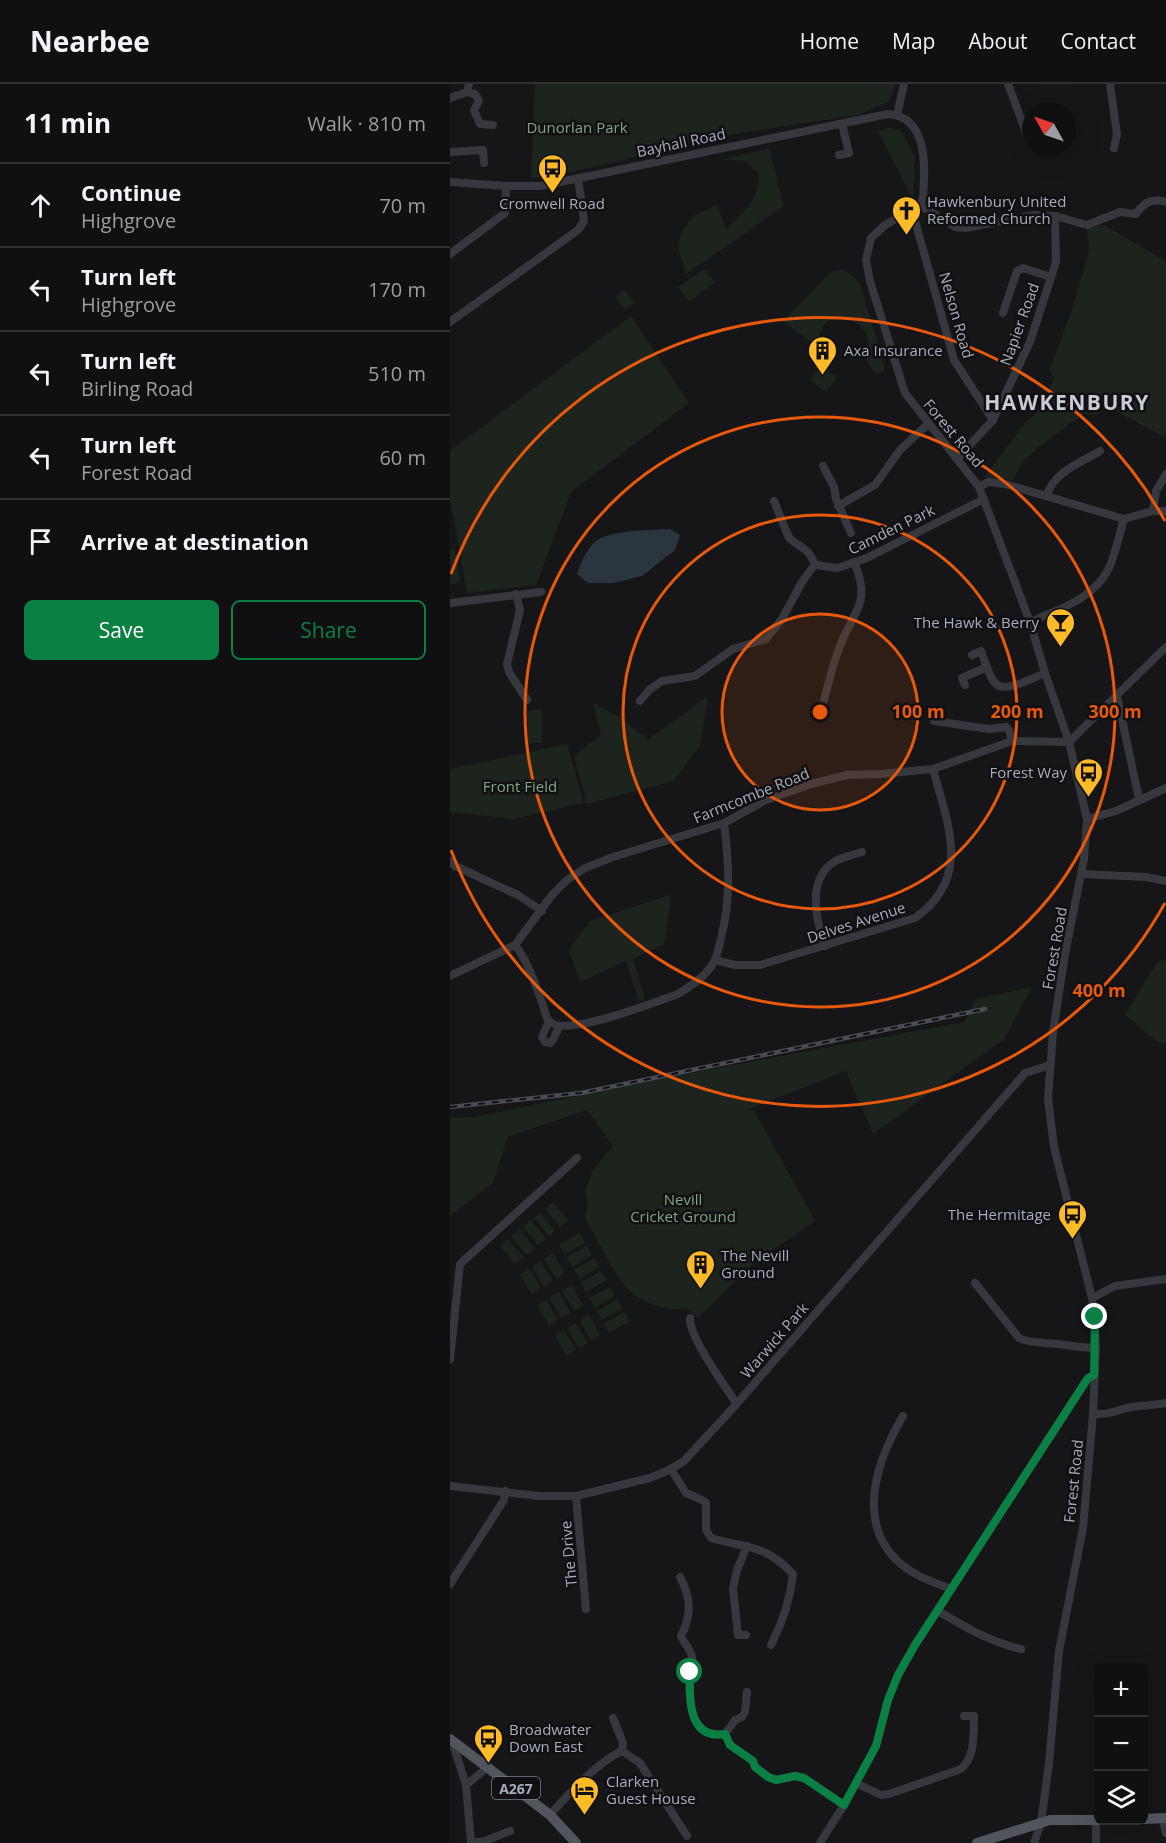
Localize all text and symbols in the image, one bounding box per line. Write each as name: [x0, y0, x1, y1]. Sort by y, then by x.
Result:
text: Nearbee: [30, 22, 150, 60]
text: Home: [800, 27, 859, 55]
text: Map: [892, 27, 935, 55]
text: About: [968, 27, 1028, 55]
text: Contact: [1061, 27, 1136, 55]
north arrow: [1022, 102, 1076, 156]
text: 11 min: [24, 105, 111, 141]
text: Walk · 810 m: [307, 110, 426, 137]
park label: Dunorlan Park: [526, 117, 628, 137]
street label: Bayhall Road: [635, 123, 727, 161]
bus stop icon: Cromwell Road: [536, 152, 568, 194]
text: Continue: [81, 177, 181, 207]
icon: ahead: [24, 189, 57, 222]
place label: Hawkenbury United Reformed Church: [927, 191, 1066, 228]
text: 70 m: [379, 192, 426, 219]
place label: Cromwell Road: [499, 193, 605, 213]
church icon: Hawkenbury United Reformed Church: [890, 194, 922, 236]
text: Highgrove: [81, 207, 176, 234]
text: Turn left: [81, 261, 176, 291]
street label: Nelson Road: [935, 270, 979, 360]
icon: left: [24, 273, 57, 306]
text: 170 m: [368, 276, 426, 303]
street label: Napier Road: [995, 280, 1043, 368]
text: Highgrove: [81, 291, 176, 318]
building icon: Axa Insurance: [807, 334, 839, 376]
place label: Axa Insurance: [844, 340, 943, 360]
text: Turn left: [81, 345, 176, 375]
icon: left: [24, 357, 57, 390]
text: 510 m: [368, 360, 426, 387]
text: Birling Road: [81, 375, 193, 402]
district label: HAWKENBURY: [984, 388, 1150, 416]
street label: Forest Road: [919, 395, 989, 471]
text: Turn left: [81, 429, 176, 459]
icon: left: [24, 441, 57, 474]
text: 60 m: [379, 444, 426, 471]
text: Forest Road: [81, 459, 192, 486]
street label: Camden Park: [844, 499, 938, 559]
icon: arrive: [24, 525, 57, 558]
text: Arrive at destination: [81, 526, 309, 556]
button: Save: [24, 600, 219, 660]
button: Share: [231, 600, 426, 660]
bar icon: The Hawk & Berry: [1044, 606, 1076, 648]
place label: The Hawk & Berry: [914, 612, 1039, 632]
text: 100 m: [891, 699, 945, 723]
text: 200 m: [990, 699, 1044, 723]
text: 300 m: [1088, 699, 1142, 723]
centre of rings: [810, 702, 830, 722]
bus stop icon: Forest Way: [1072, 756, 1104, 798]
place label: Forest Way: [990, 762, 1067, 782]
street label: Farmcombe Road: [690, 763, 812, 827]
park label: Front Field: [483, 776, 557, 796]
street label: Delves Avenue: [804, 897, 908, 947]
street label: Forest Road: [1037, 905, 1071, 991]
text: 400 m: [1072, 978, 1126, 1002]
park label: Nevill Cricket Ground: [630, 1189, 736, 1226]
bus stop icon: The Hermitage: [1056, 1198, 1088, 1240]
place label: The Hermitage: [948, 1204, 1051, 1224]
place label: The Nevill Ground: [721, 1245, 789, 1282]
building icon: The Nevill Ground: [684, 1248, 716, 1290]
street label: Warwick Park: [736, 1298, 812, 1382]
route end: [1081, 1303, 1107, 1329]
street label: Forest Road: [1059, 1438, 1087, 1524]
street label: The Drive: [555, 1520, 581, 1588]
route start: [676, 1658, 702, 1684]
map controls: [1094, 1663, 1148, 1825]
button: +: [1094, 1663, 1148, 1717]
button: −: [1094, 1717, 1148, 1771]
place label: Broadwater Down East: [509, 1719, 591, 1756]
bus stop icon: Broadwater Down East: [472, 1722, 504, 1764]
place label: Clarken Guest House: [606, 1771, 696, 1808]
button: layers: [1094, 1771, 1148, 1825]
hotel icon: Clarken Guest House: [569, 1774, 601, 1816]
road number: A267: [492, 1777, 540, 1799]

